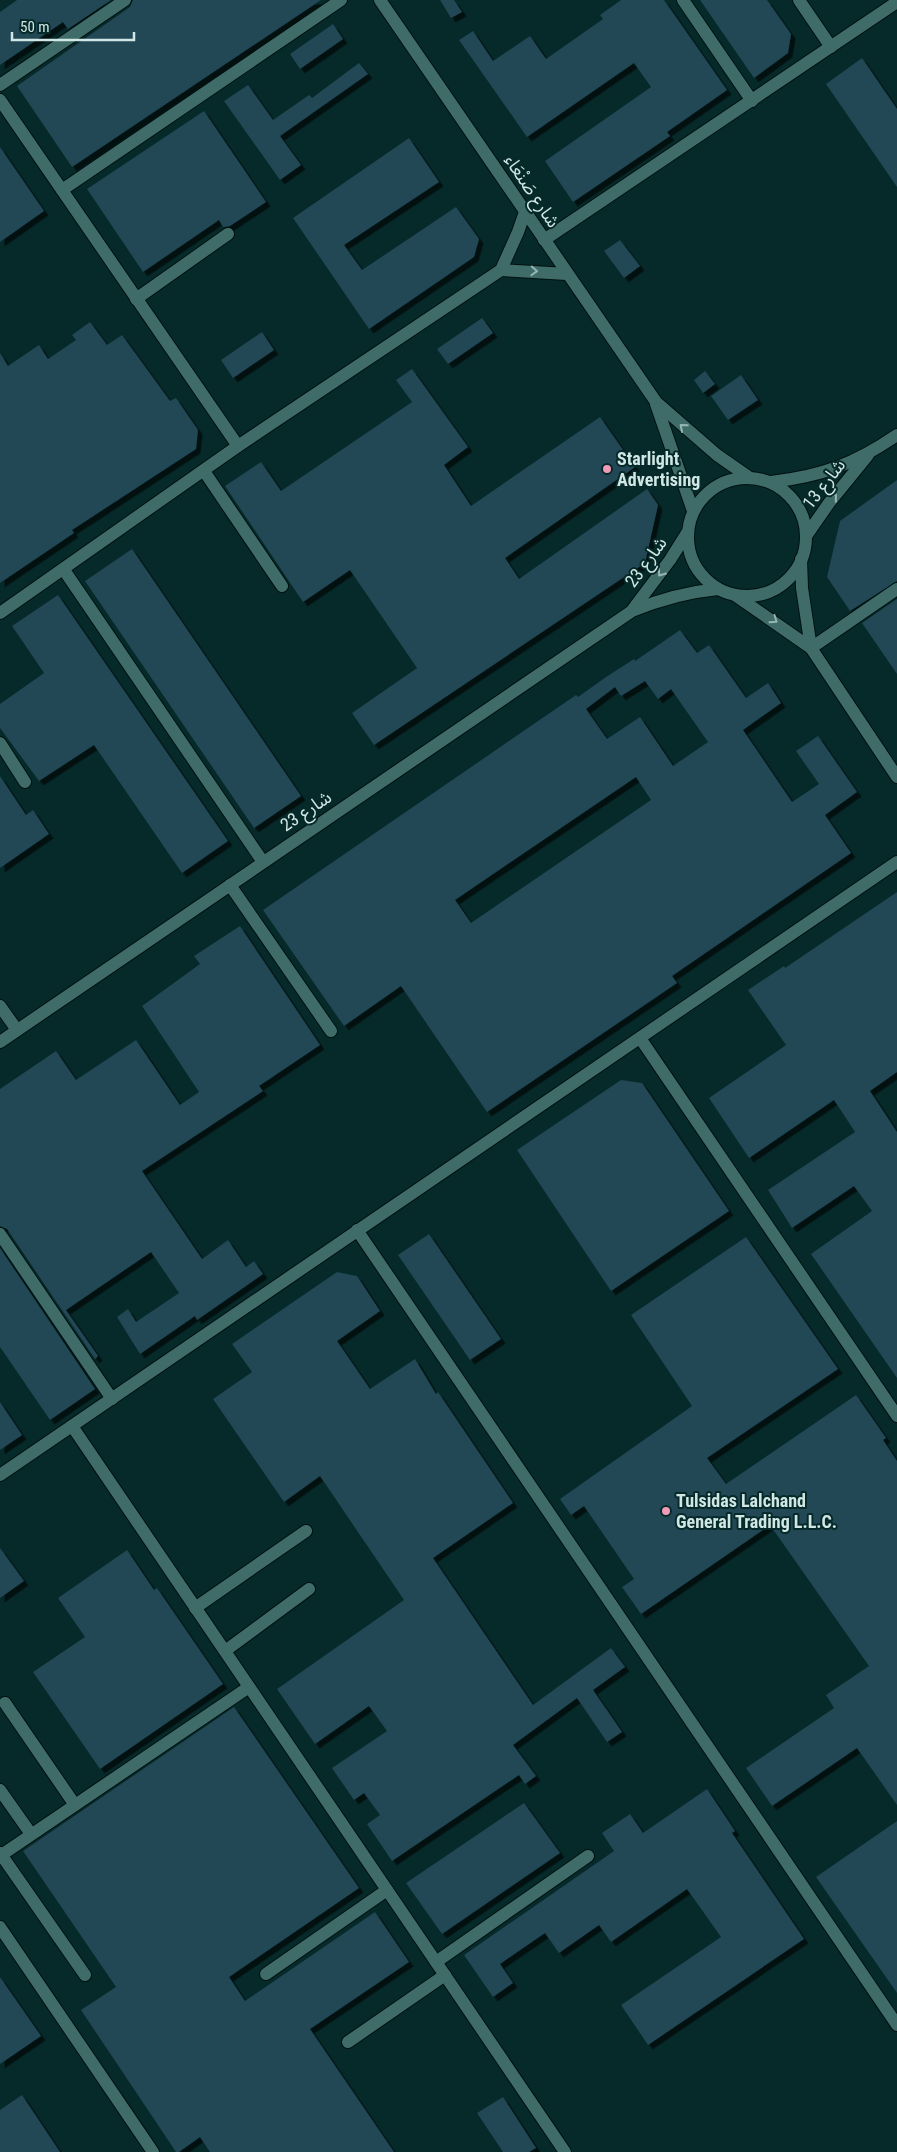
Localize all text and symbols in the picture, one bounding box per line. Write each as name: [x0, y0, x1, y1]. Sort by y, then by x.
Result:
scale bar: [12, 10, 135, 42]
text: 50 m: [20, 18, 50, 36]
street label: شارع صَنْعَاء: [497, 150, 565, 234]
one-way arrow: [530, 265, 538, 276]
one-way arrow: [680, 424, 689, 433]
place label: Starlight Advertising: [617, 448, 700, 490]
street label: شارع 13: [798, 455, 853, 515]
marker: Starlight Advertising: [601, 463, 613, 475]
one-way arrow: [829, 494, 837, 503]
street label: شارع 23: [620, 532, 674, 593]
one-way arrow: [658, 567, 667, 577]
one-way arrow: [768, 614, 778, 623]
street label: شارع 23: [276, 786, 337, 839]
place label: Tulsidas Lalchand General Trading L.L.C.: [676, 1490, 837, 1532]
marker: Tulsidas Lalchand General Trading L.L.C.: [660, 1505, 672, 1517]

